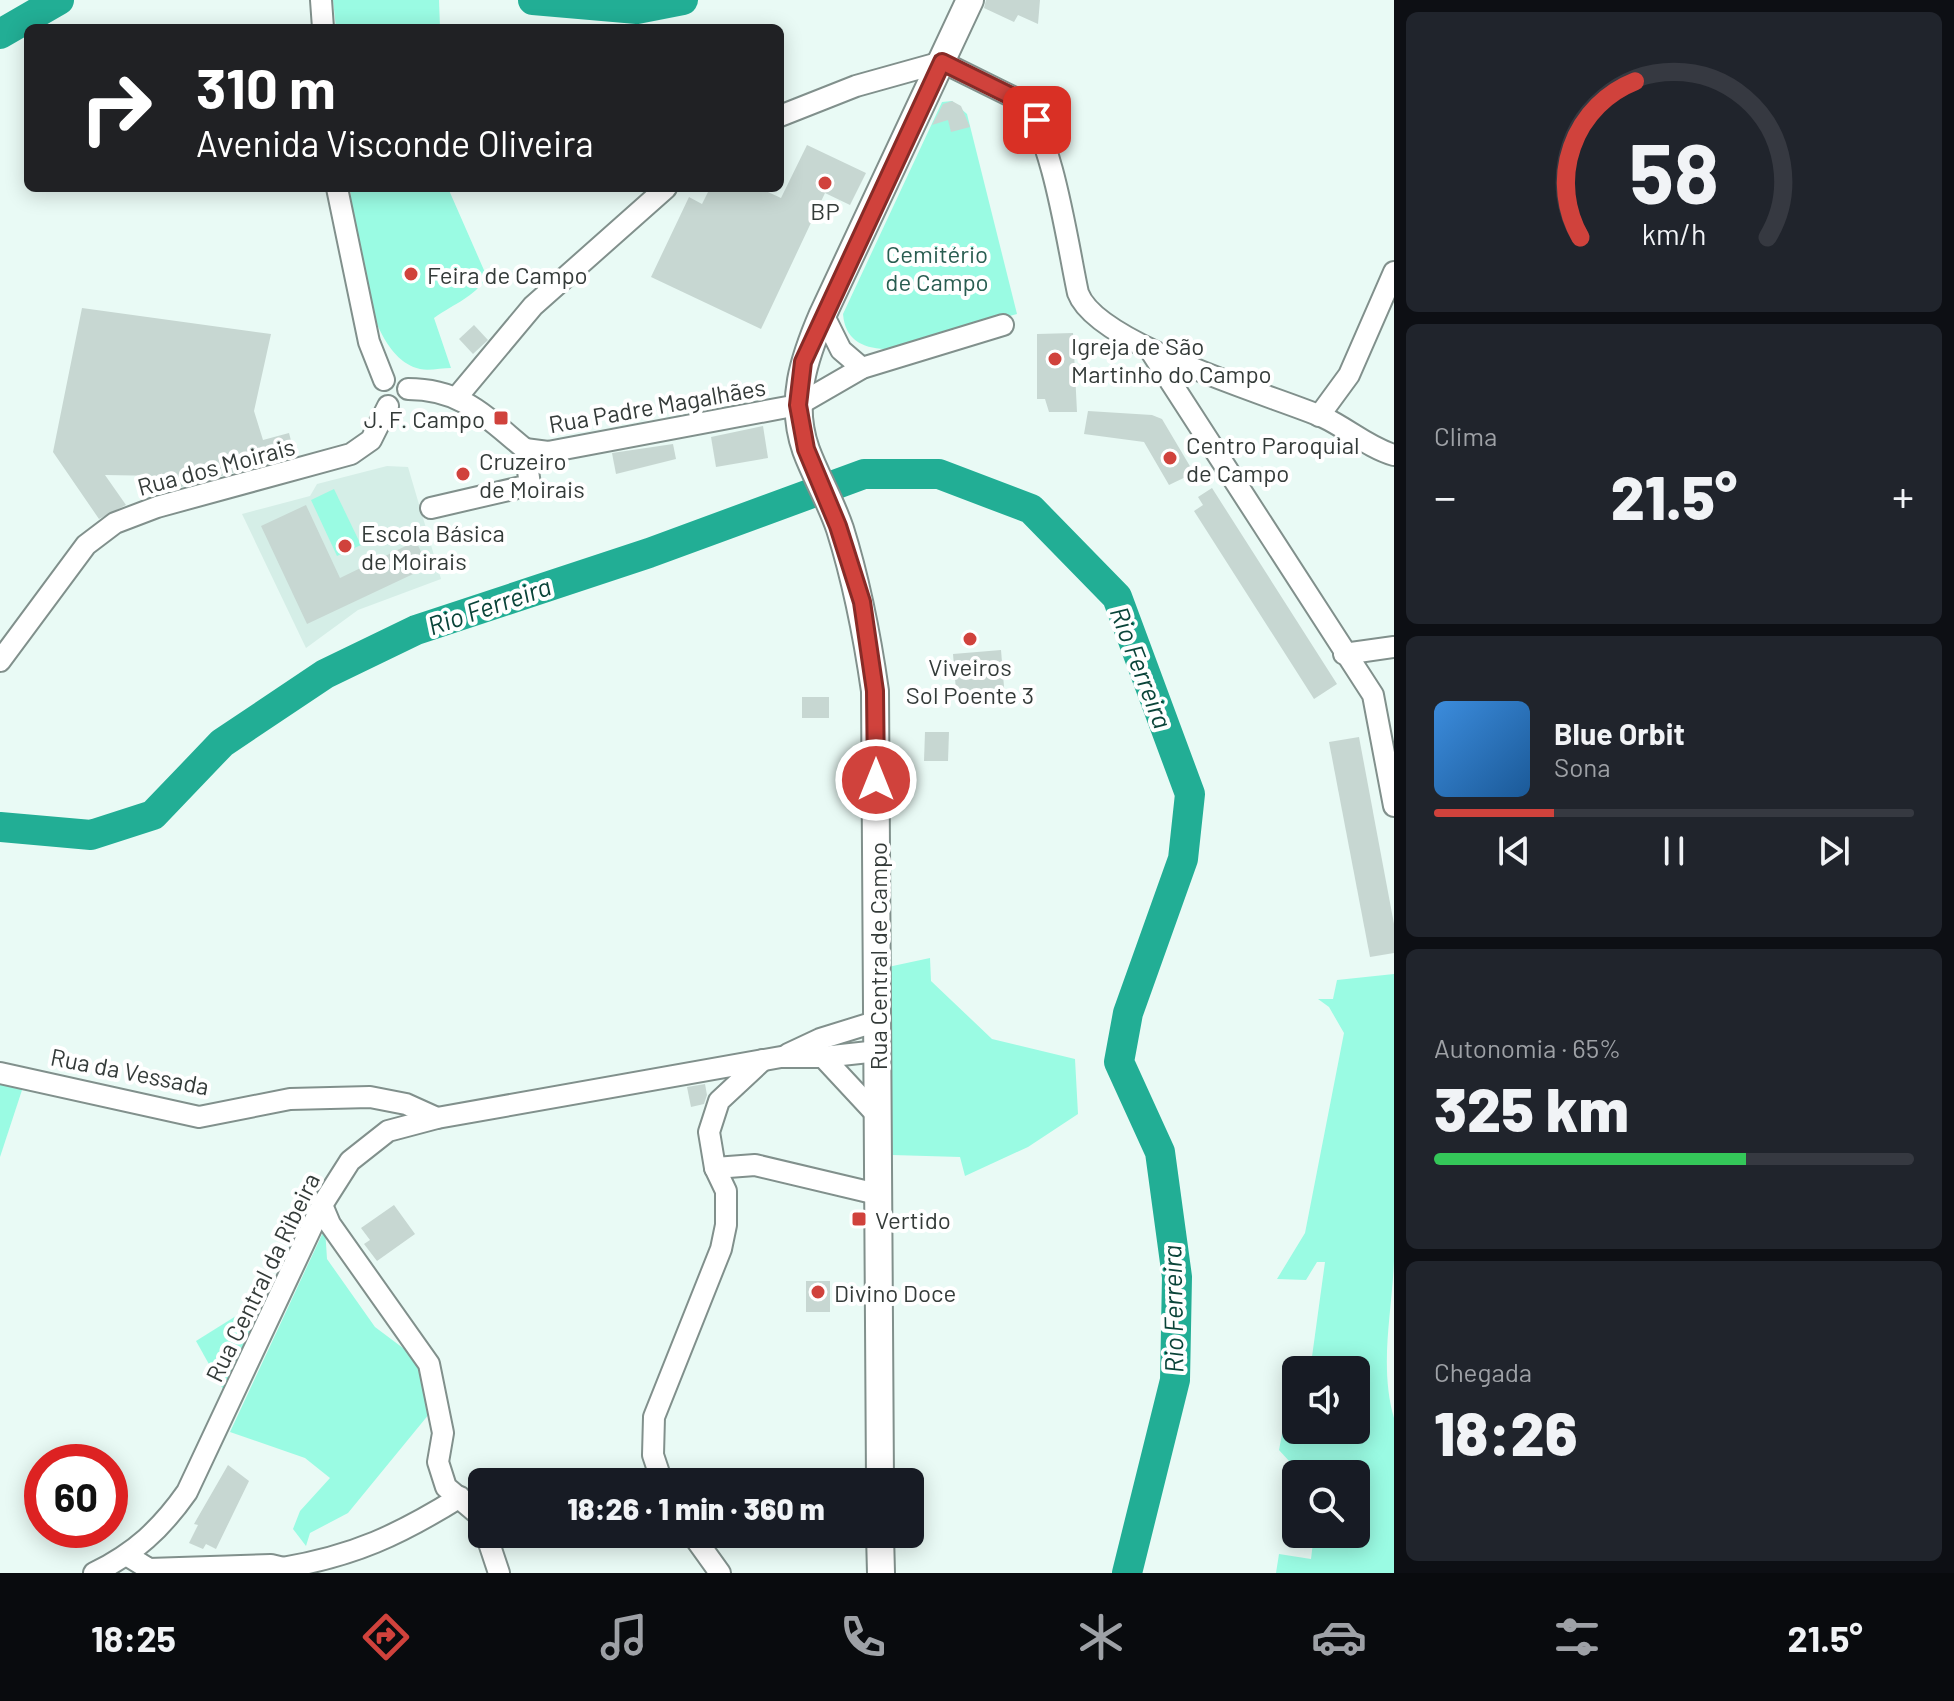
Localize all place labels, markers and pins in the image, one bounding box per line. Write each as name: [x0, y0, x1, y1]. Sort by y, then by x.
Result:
pin: [1003, 86, 1071, 154]
marker: BP: [816, 174, 834, 192]
place label: BP: [810, 196, 840, 225]
place label: Feira de Campo: [427, 260, 588, 289]
marker: Feira de Campo: [402, 265, 420, 283]
place label: Igreja de São Martinho do Campo: [1071, 331, 1272, 388]
marker: Igreja de São Martinho do Campo: [1046, 350, 1064, 368]
place label: J. F. Campo: [364, 404, 485, 433]
marker: J. F. Campo: [492, 409, 510, 427]
place label: Centro Paroquial de Campo: [1186, 430, 1360, 487]
place label: Cruzeiro de Moirais: [479, 446, 585, 503]
marker: Centro Paroquial de Campo: [1161, 449, 1179, 467]
marker: Cruzeiro de Moirais: [454, 465, 472, 483]
place label: Escola Básica de Moirais: [361, 518, 505, 575]
marker: Escola Básica de Moirais: [336, 537, 354, 555]
marker: Viveiros Sol Poente 3: [961, 630, 979, 648]
place label: Viveiros Sol Poente 3: [906, 652, 1034, 709]
place label: Vertido: [875, 1205, 951, 1234]
marker: Vertido: [850, 1210, 868, 1228]
place label: Divino Doce: [834, 1278, 956, 1307]
marker: Divino Doce: [809, 1283, 827, 1301]

